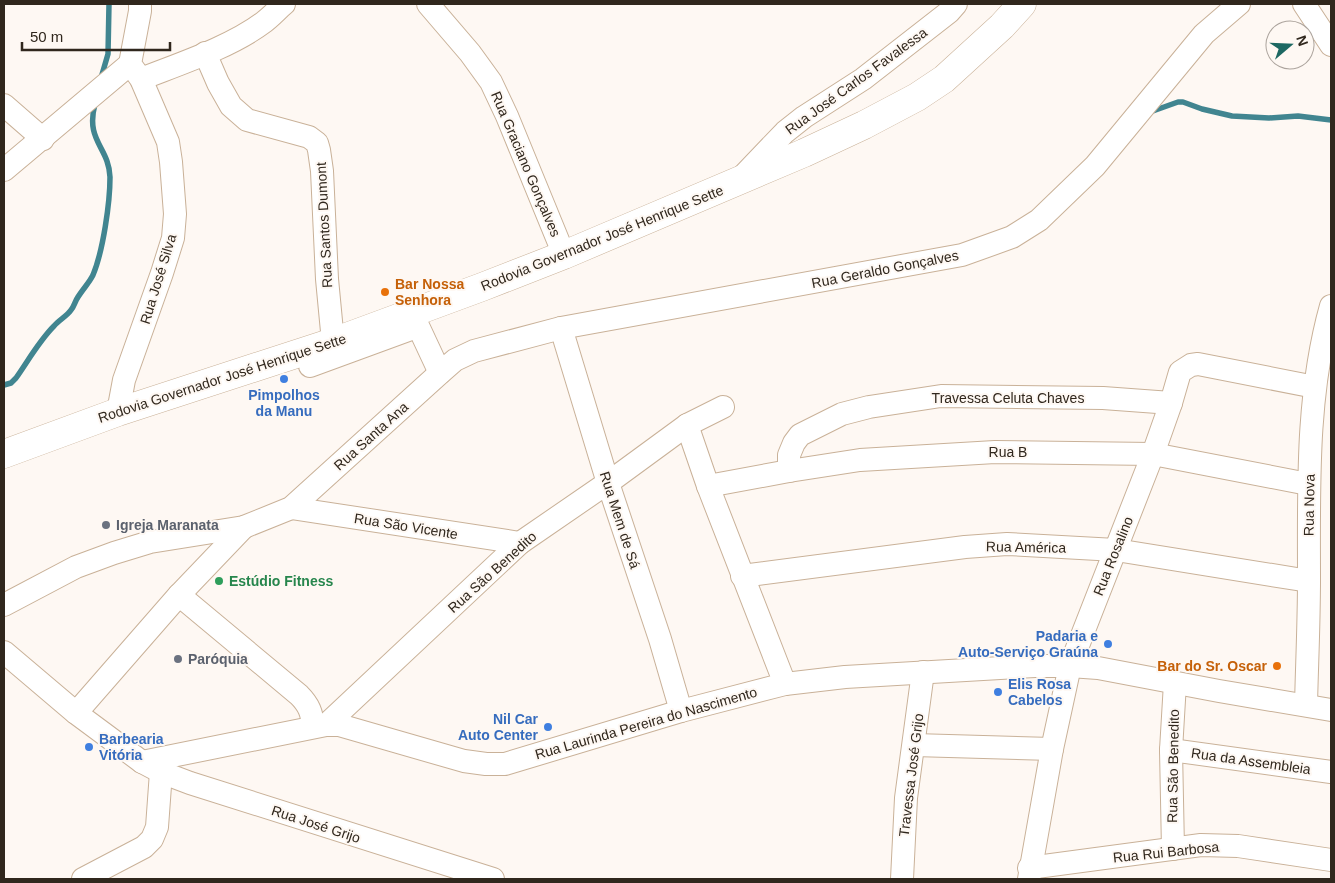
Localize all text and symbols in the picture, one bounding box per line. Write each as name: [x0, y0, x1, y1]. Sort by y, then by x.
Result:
scale bar: [22, 20, 170, 52]
north arrow: [1265, 20, 1315, 70]
street label: Rua José Carlos Favalessa: [782, 24, 930, 138]
text: 50 m: [30, 28, 63, 45]
text: N: [1293, 33, 1312, 48]
street label: Rua Graciano Gonçalves: [488, 89, 564, 239]
street label: Rua Santos Dumont: [313, 162, 335, 288]
street label: Rodovia Governador José Henrique Sette: [478, 182, 726, 294]
street label: Rua José Silva: [137, 232, 179, 326]
street label: Rua Geraldo Gonçalves: [810, 247, 960, 291]
place label: Bar Nossa Senhora: [395, 276, 464, 308]
marker: Bar Nossa Senhora: [379, 286, 391, 298]
street label: Rodovia Governador José Henrique Sette: [96, 330, 348, 426]
marker: Pimpolhos da Manu: [278, 373, 290, 385]
place label: Pimpolhos da Manu: [248, 387, 320, 419]
street label: Travessa Celuta Chaves: [932, 390, 1084, 406]
street label: Rua Santa Ana: [331, 398, 412, 473]
street label: Rua B: [989, 444, 1027, 460]
street label: Rua Mem de Sá: [597, 469, 643, 571]
street label: Rua Nova: [1300, 474, 1318, 536]
street label: Rua São Vicente: [353, 510, 459, 542]
street label: Rua Rosalino: [1090, 514, 1136, 598]
place label: Igreja Maranata: [116, 517, 219, 533]
marker: Igreja Maranata: [100, 519, 112, 531]
street label: Rua São Benedito: [444, 528, 540, 616]
street label: Rua América: [986, 538, 1066, 556]
place label: Estúdio Fitness: [229, 573, 333, 589]
marker: Estúdio Fitness: [213, 575, 225, 587]
place label: Padaria e Auto-Serviço Graúna: [958, 628, 1098, 660]
marker: Padaria e Auto-Serviço Graúna: [1102, 638, 1114, 650]
place label: Paróquia: [188, 651, 248, 667]
marker: Paróquia: [172, 653, 184, 665]
place label: Bar do Sr. Oscar: [1157, 658, 1268, 674]
marker: Bar do Sr. Oscar: [1271, 660, 1283, 672]
place label: Elis Rosa Cabelos: [1008, 676, 1071, 708]
street label: Rua Laurinda Pereira do Nascimento: [533, 684, 759, 762]
marker: Elis Rosa Cabelos: [992, 686, 1004, 698]
street label: Rua São Benedito: [1164, 709, 1182, 823]
place label: Nil Car Auto Center: [458, 711, 539, 743]
street label: Travessa José Grijo: [896, 712, 927, 837]
marker: Nil Car Auto Center: [542, 721, 554, 733]
place label: Barbearia Vitória: [99, 731, 164, 763]
marker: Barbearia Vitória: [83, 741, 95, 753]
street label: Rua da Assembleia: [1190, 745, 1312, 777]
street label: Rua José Grijo: [269, 802, 363, 846]
street label: Rua Rui Barbosa: [1112, 838, 1220, 866]

